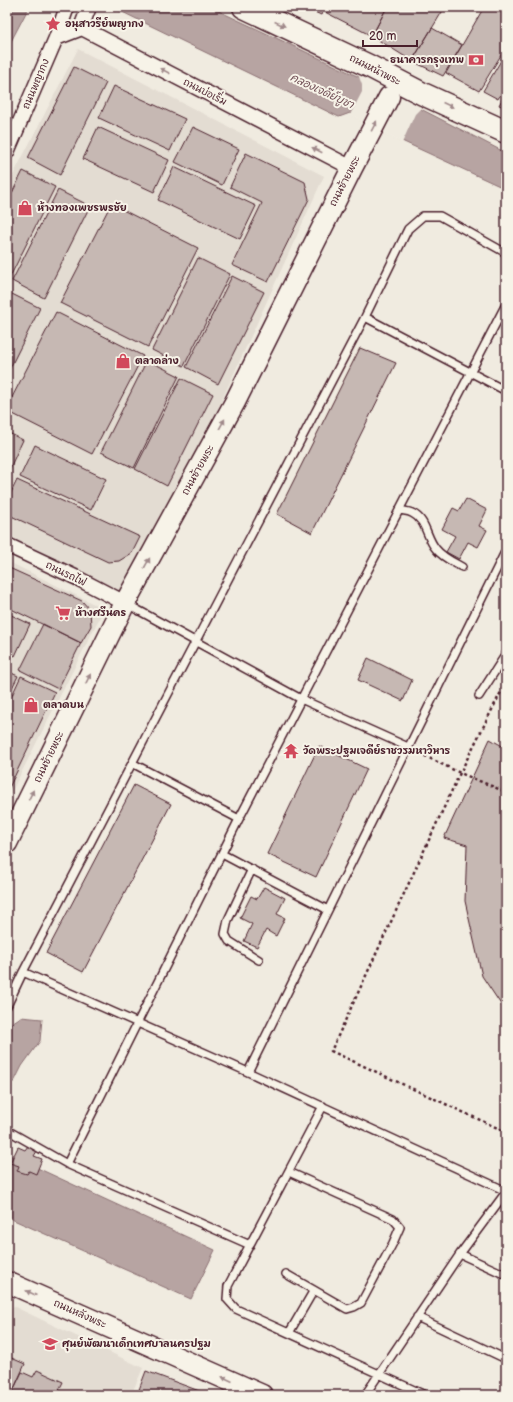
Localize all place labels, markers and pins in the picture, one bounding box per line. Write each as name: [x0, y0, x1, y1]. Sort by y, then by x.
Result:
place icon: อนุสาวรีย์พญากง: [44, 15, 62, 33]
place label: อนุสาวรีย์พญากง: [65, 16, 144, 32]
bank icon: ธนาคารกรุงเทพ: [467, 51, 485, 69]
place label: ธนาคารกรุงเทพ: [390, 54, 464, 68]
shop icon: ห้างทองเพชรพรชัย: [16, 199, 34, 217]
place label: ห้างทองเพชรพรชัย: [37, 201, 127, 214]
shop icon: ตลาดล่าง: [114, 352, 132, 370]
place label: ตลาดล่าง: [135, 354, 179, 367]
supermarket icon: ห้างศรีนคร: [54, 604, 72, 622]
place label: ห้างศรีนคร: [75, 605, 126, 619]
shop icon: ตลาดบน: [22, 696, 40, 714]
place label: ตลาดบน: [43, 699, 85, 711]
temple icon: วัดพระปฐมเจดีย์ราชวรมหาวิหาร: [282, 742, 300, 760]
place label: วัดพระปฐมเจดีย์ราชวรมหาวิหาร: [303, 743, 450, 757]
school or university icon: ศุนย์พัฒนาเด็กเทศบาลนครปฐม: [41, 1335, 59, 1353]
place label: ศุนย์พัฒนาเด็กเทศบาลนครปฐม: [62, 1336, 211, 1352]

